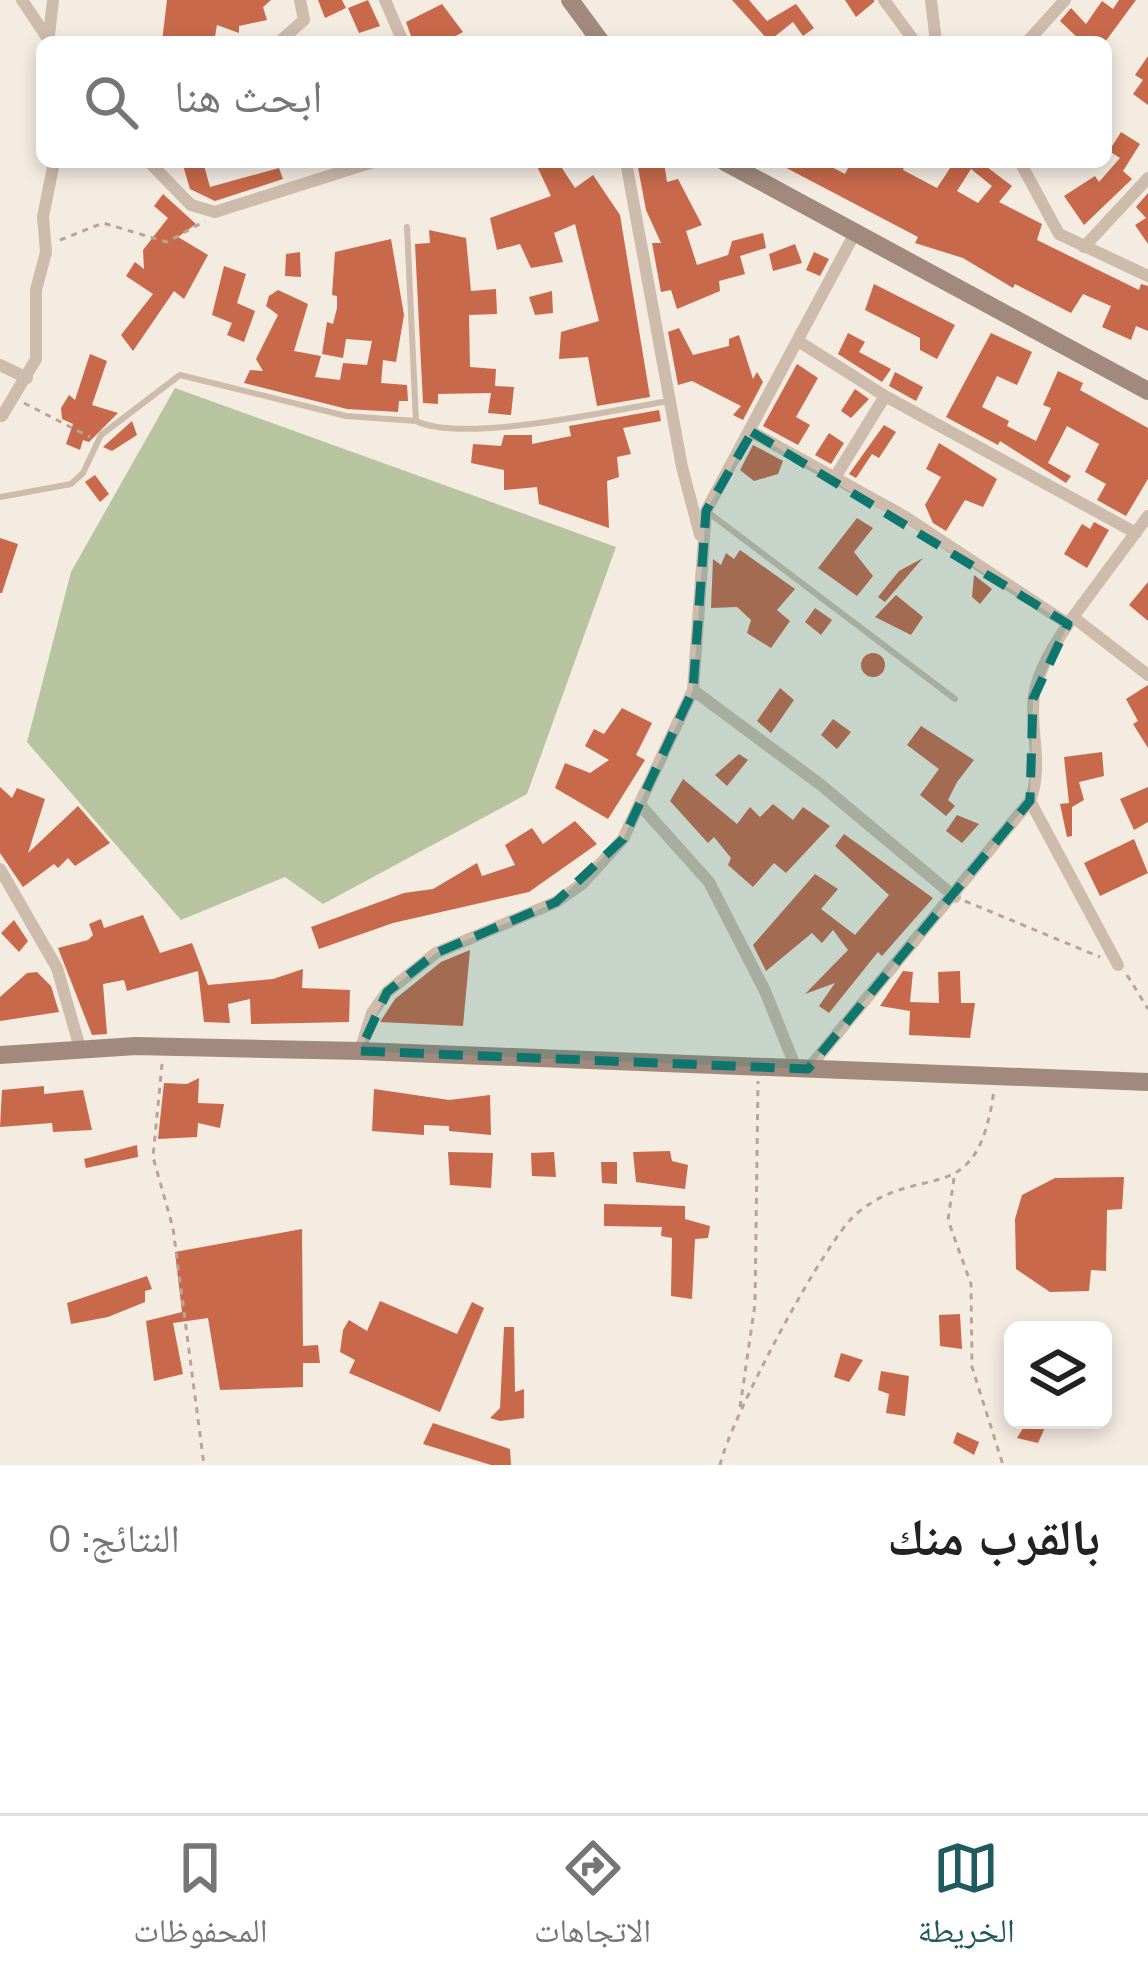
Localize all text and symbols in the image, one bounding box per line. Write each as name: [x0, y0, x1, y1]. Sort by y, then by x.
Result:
search box: [36, 36, 1112, 168]
text: ابحث هنا: [174, 67, 323, 128]
icon: search: [78, 69, 144, 135]
map controls: [1004, 1321, 1112, 1429]
button: layers: [1004, 1321, 1112, 1429]
text: بالقرب منك: [887, 1503, 1100, 1573]
text: النتائج: 0: [48, 1513, 180, 1566]
tab: المحفوظات: [133, 1835, 268, 1963]
tab: الاتجاهات: [534, 1835, 651, 1963]
tab: الخريطة: [918, 1835, 1015, 1963]

